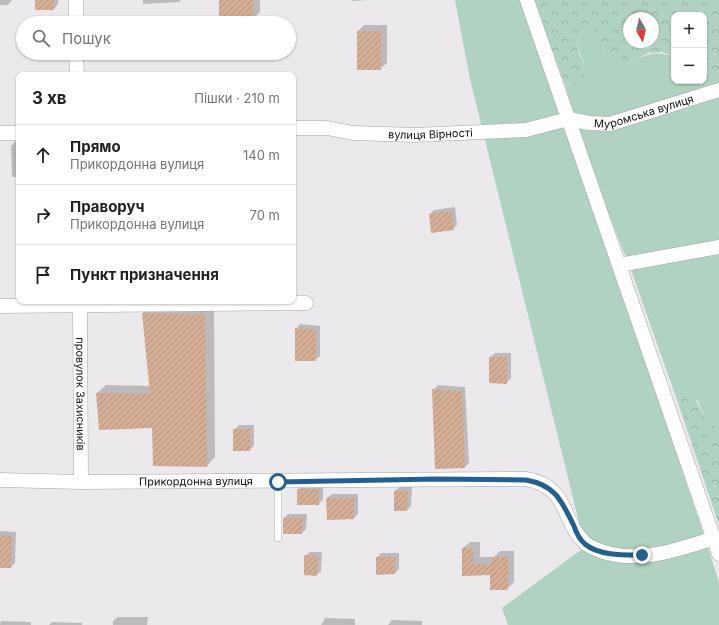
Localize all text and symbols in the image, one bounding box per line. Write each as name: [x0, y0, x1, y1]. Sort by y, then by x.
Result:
north arrow: [623, 12, 659, 48]
map controls: [671, 12, 707, 84]
button: +: [671, 12, 707, 48]
search box: [16, 16, 296, 60]
icon: search: [30, 27, 52, 49]
text: Пошук: [62, 29, 111, 48]
button: −: [671, 48, 707, 84]
text: 3 хв: [32, 88, 67, 108]
text: Пішки · 210 m: [194, 90, 280, 106]
street label: Муромська вулиця: [594, 91, 695, 131]
street label: вулиця Вірності: [388, 125, 473, 142]
text: Прямо: [70, 137, 121, 156]
icon: ahead: [32, 144, 54, 166]
text: 140 m: [243, 147, 280, 163]
text: Прикордонна вулиця: [70, 156, 204, 172]
text: Праворуч: [70, 197, 144, 216]
icon: right: [32, 204, 54, 226]
text: 70 m: [250, 207, 280, 223]
text: Прикордонна вулиця: [70, 216, 204, 232]
icon: arrive: [32, 264, 54, 286]
text: Пункт призначення: [70, 265, 219, 284]
street label: провулок Захисників: [73, 337, 88, 451]
route start: [269, 473, 287, 491]
street label: Прикордонна вулиця: [139, 474, 253, 489]
route end: [633, 546, 651, 564]

